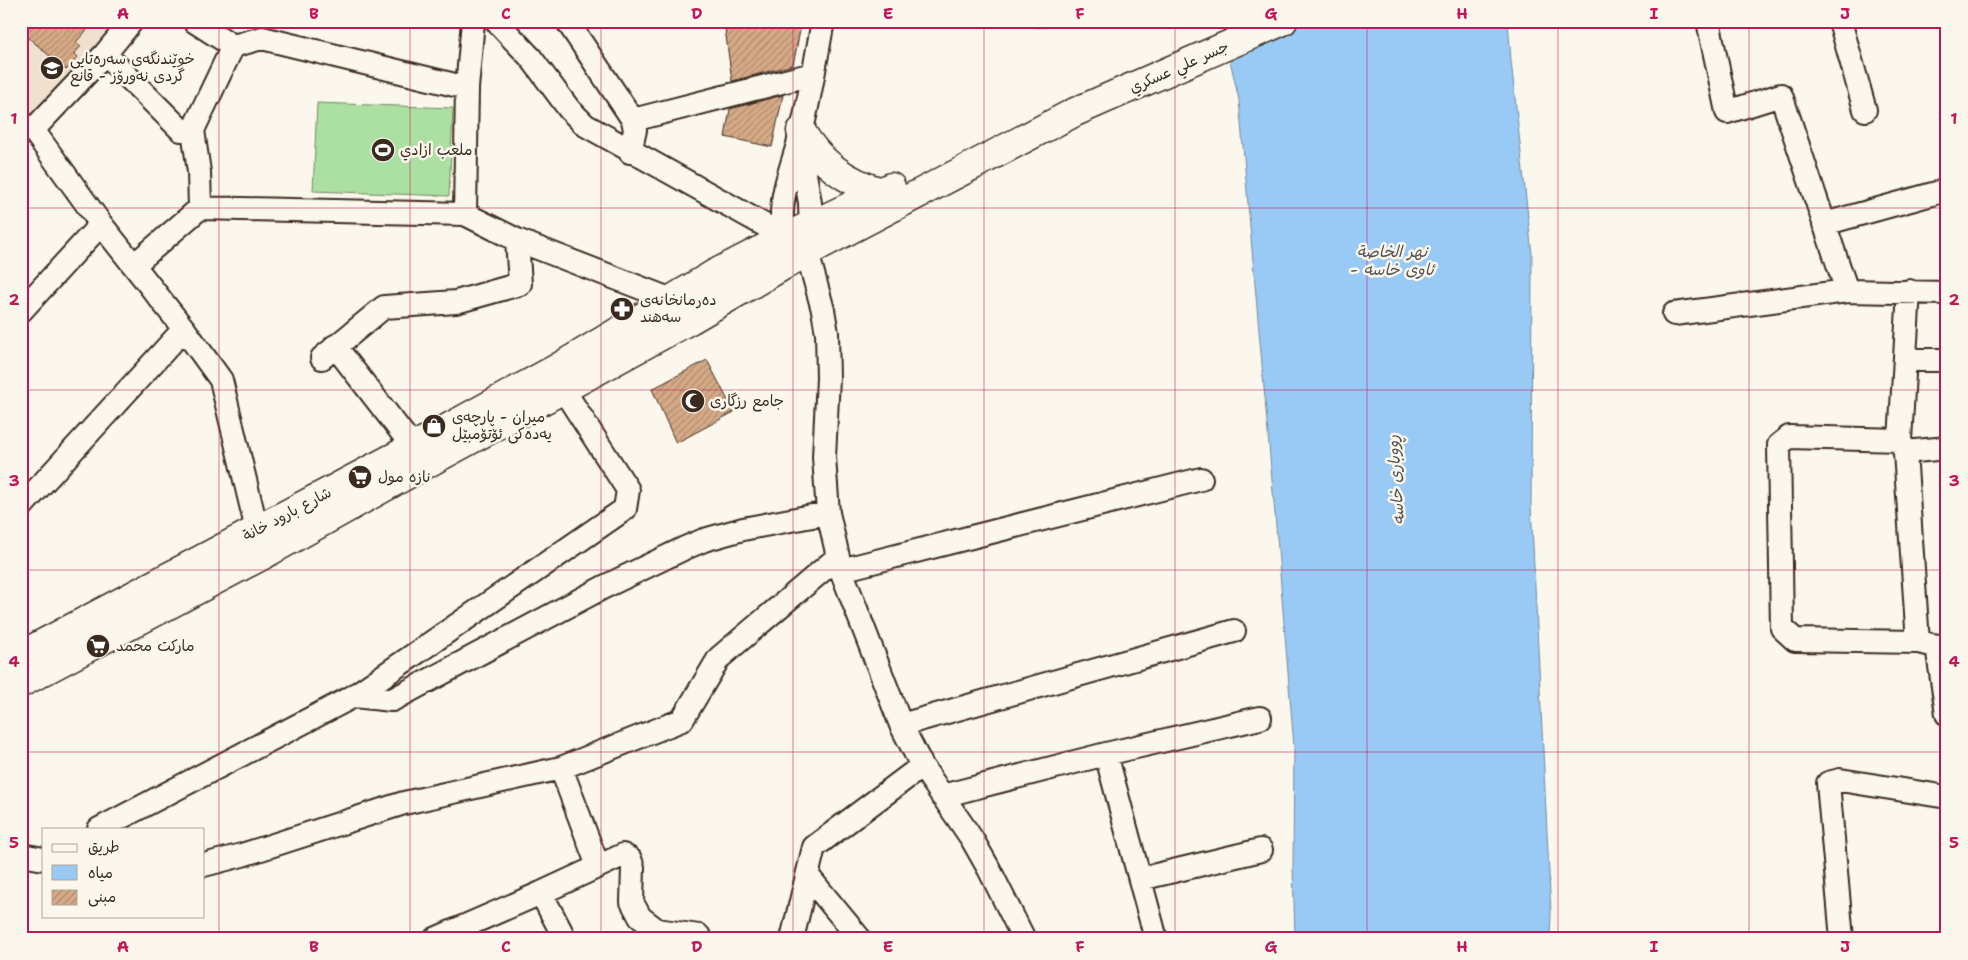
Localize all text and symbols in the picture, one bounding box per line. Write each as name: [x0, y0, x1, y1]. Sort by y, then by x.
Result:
text: A: [117, 3, 129, 24]
text: B: [309, 3, 319, 24]
text: C: [501, 3, 511, 24]
text: D: [691, 3, 703, 24]
text: E: [883, 3, 893, 24]
text: F: [1075, 3, 1085, 24]
text: G: [1265, 3, 1278, 24]
text: H: [1456, 3, 1468, 24]
text: I: [1650, 3, 1659, 24]
text: J: [1840, 3, 1850, 24]
street label: جسر علي عسكري: [1126, 36, 1233, 101]
place label: خوێندنگەی سەرەتایی گردی نەورۆز - قانع: [70, 49, 195, 87]
school or university icon: خوێندنگەی سەرەتایی گردی نەورۆز - قانع: [39, 55, 65, 81]
text: 1: [10, 108, 18, 129]
text: 1: [1950, 108, 1958, 129]
sports icon: ملعب ازادي: [370, 137, 396, 163]
place label: ملعب ازادي: [400, 140, 472, 161]
water label: نهر الخاصة - ئاوی خاسە: [1350, 241, 1436, 280]
text: 2: [8, 289, 20, 310]
text: 2: [1948, 289, 1960, 310]
place label: دەرمانخانەی سەهند: [640, 290, 717, 327]
pharmacy icon: دەرمانخانەی سەهند: [609, 296, 635, 322]
mosque icon: جامع رزگاری: [680, 388, 706, 414]
place label: جامع رزگاری: [710, 391, 784, 412]
place label: میران - پارچەی یەدەکی ئۆتۆمبێل: [452, 407, 552, 444]
shop icon: میران - پارچەی یەدەکی ئۆتۆمبێل: [421, 413, 447, 439]
water label: ڕووباری خاسە: [1382, 434, 1412, 526]
supermarket icon: نازه مول: [347, 464, 373, 490]
place label: نازه مول: [378, 467, 430, 487]
text: 3: [8, 470, 20, 491]
text: 3: [1948, 470, 1960, 491]
street label: شارع بارود خانة: [239, 482, 335, 546]
supermarket icon: ماركت محمد: [85, 633, 111, 659]
place label: ماركت محمد: [116, 636, 195, 656]
text: 4: [8, 651, 20, 672]
text: 4: [1948, 651, 1960, 672]
legend: [42, 828, 205, 918]
text: 5: [9, 832, 19, 853]
text: 5: [1949, 832, 1959, 853]
text: طريق: [88, 837, 120, 857]
text: مياه: [88, 863, 113, 883]
text: مبنى: [88, 887, 116, 907]
text: A: [117, 936, 129, 957]
text: B: [309, 936, 319, 957]
text: C: [501, 936, 511, 957]
text: D: [691, 936, 703, 957]
text: E: [883, 936, 893, 957]
text: F: [1075, 936, 1085, 957]
text: G: [1265, 936, 1278, 957]
text: H: [1456, 936, 1468, 957]
text: I: [1650, 936, 1659, 957]
text: J: [1840, 936, 1850, 957]

